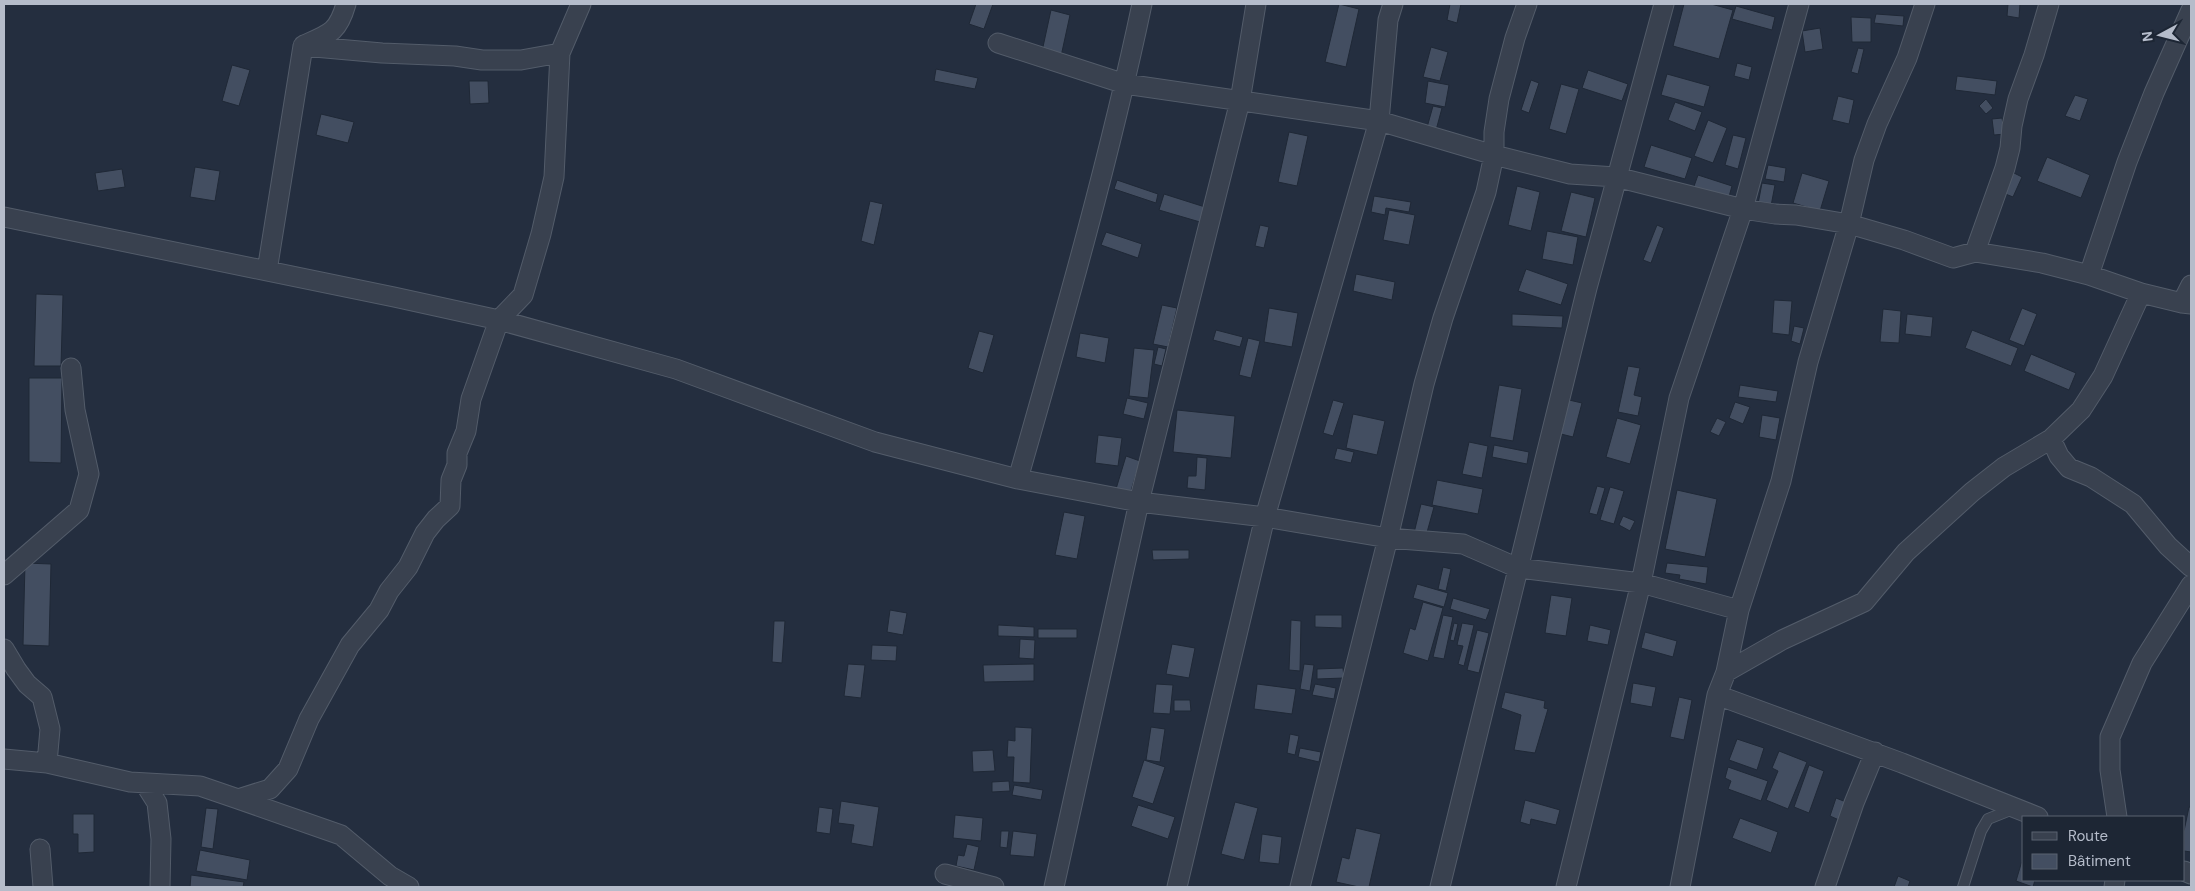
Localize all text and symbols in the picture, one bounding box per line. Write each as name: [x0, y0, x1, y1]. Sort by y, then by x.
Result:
north arrow: [2135, 10, 2185, 60]
text: N: [2138, 30, 2157, 43]
legend: [2022, 816, 2185, 881]
text: Route: [2068, 826, 2108, 846]
text: Bâtiment: [2068, 851, 2131, 871]

